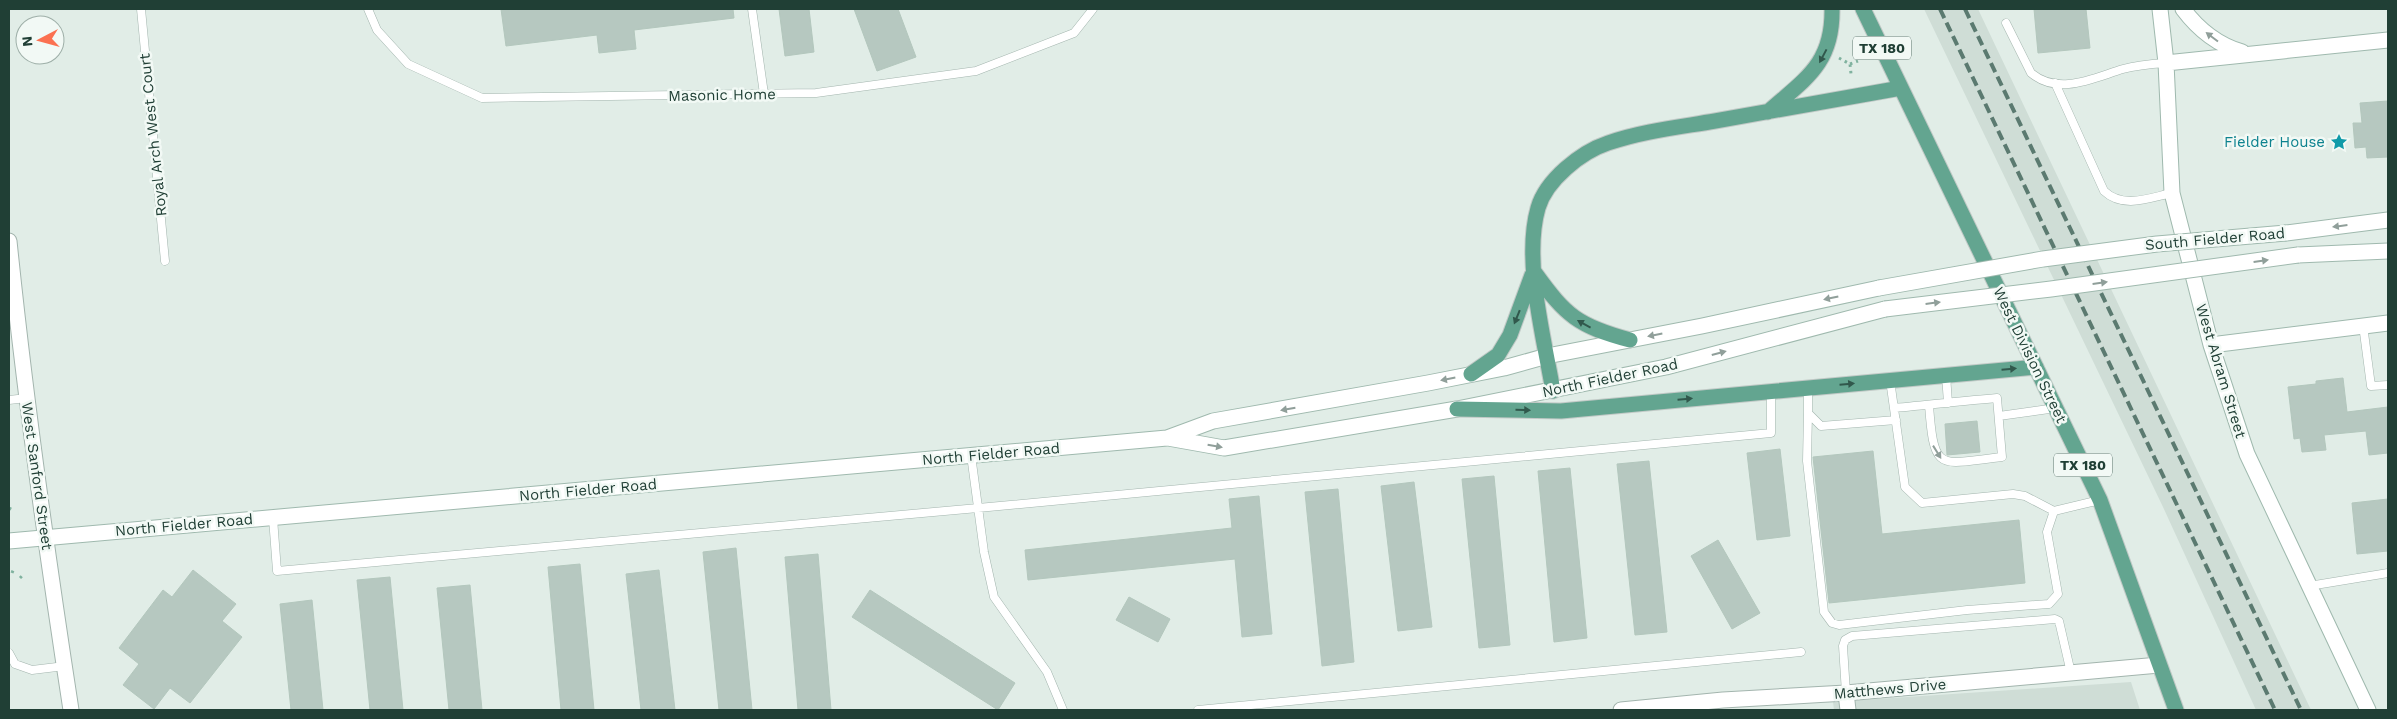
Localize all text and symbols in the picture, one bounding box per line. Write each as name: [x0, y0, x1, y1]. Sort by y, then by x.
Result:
north arrow: [15, 15, 65, 65]
one-way arrow: [2205, 32, 2219, 42]
text: N: [19, 35, 36, 47]
road number: TX 180: [1853, 36, 1911, 59]
one-way arrow: [1819, 48, 1827, 63]
street label: Royal Arch West Court: [135, 52, 171, 217]
street label: Masonic Home: [668, 85, 776, 105]
place icon: Fielder House: [2329, 132, 2349, 152]
place label: Fielder House: [2224, 133, 2325, 151]
one-way arrow: [2332, 222, 2348, 230]
street label: South Fielder Road: [2144, 224, 2286, 254]
one-way arrow: [2253, 256, 2269, 264]
one-way arrow: [2092, 279, 2108, 287]
street label: West Division Street: [1989, 284, 2071, 426]
one-way arrow: [1823, 295, 1839, 303]
one-way arrow: [1925, 299, 1941, 307]
street label: West Abram Street: [2192, 302, 2250, 441]
one-way arrow: [1513, 310, 1521, 325]
one-way arrow: [1577, 320, 1591, 329]
one-way arrow: [1647, 332, 1663, 340]
one-way arrow: [1712, 348, 1727, 356]
street label: North Fielder Road: [1541, 355, 1679, 401]
one-way arrow: [2001, 365, 2017, 373]
one-way arrow: [1440, 375, 1456, 383]
one-way arrow: [1839, 380, 1855, 388]
one-way arrow: [1677, 395, 1693, 403]
street label: West Sanford Street: [18, 401, 56, 552]
one-way arrow: [1280, 405, 1296, 413]
one-way arrow: [1515, 406, 1531, 414]
street label: North Fielder Road: [921, 439, 1061, 469]
one-way arrow: [1207, 443, 1223, 451]
one-way arrow: [1933, 445, 1942, 458]
road number: TX 180: [2054, 454, 2112, 476]
street label: North Fielder Road: [518, 475, 658, 505]
street label: North Fielder Road: [114, 510, 254, 540]
street label: Matthews Drive: [1833, 675, 1947, 703]

